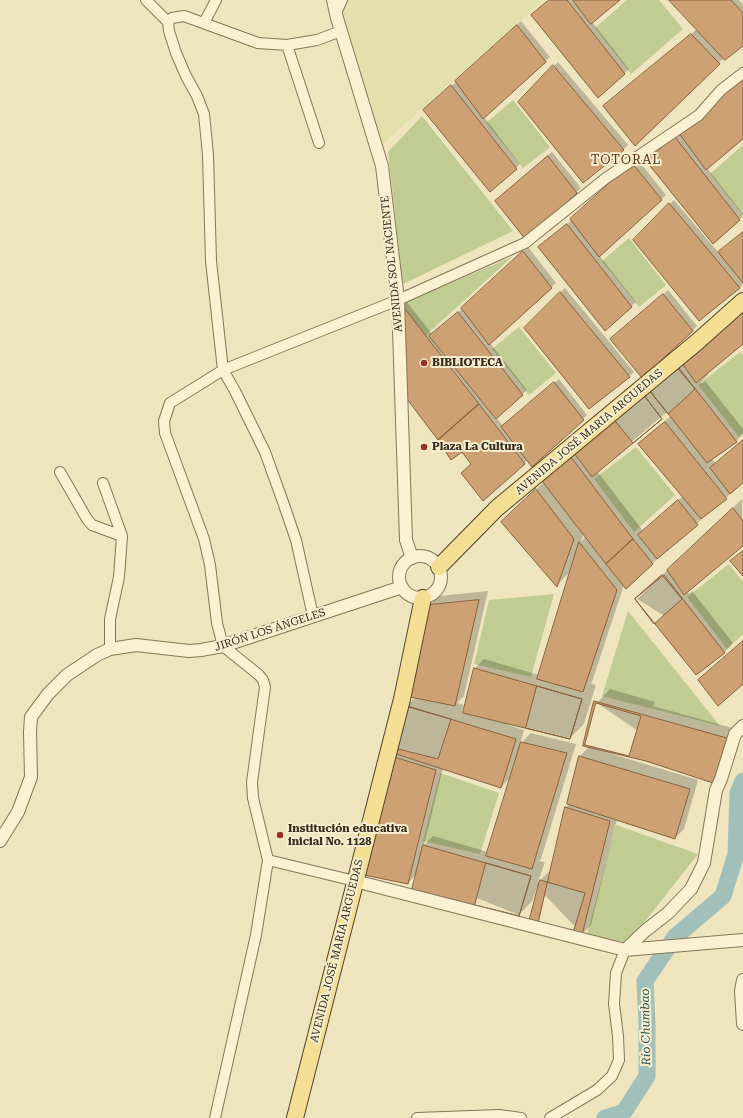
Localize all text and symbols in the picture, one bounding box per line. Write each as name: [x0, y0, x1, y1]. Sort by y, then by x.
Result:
district label: TOTORAL: [591, 152, 661, 168]
street label: AVENIDA SOL NACIENTE: [378, 195, 406, 333]
place label: BIBLIOTECA: [432, 356, 503, 370]
marker: BIBLIOTECA: [419, 358, 429, 368]
street label: AVENIDA JOSÉ MARIA ARGUEDAS: [513, 366, 665, 498]
place label: Plaza La Cultura: [432, 440, 523, 454]
marker: Plaza La Cultura: [419, 442, 429, 452]
street label: JIRÓN LOS ÁNGELES: [213, 606, 327, 654]
place label: Institución educativa inicial No. 1128: [288, 822, 407, 848]
marker: Institución educativa inicial No. 1128: [275, 830, 285, 840]
street label: AVENIDA JOSÉ MARIA ARGUEDAS: [308, 858, 366, 1044]
water label: Río Chumbao: [638, 988, 654, 1066]

